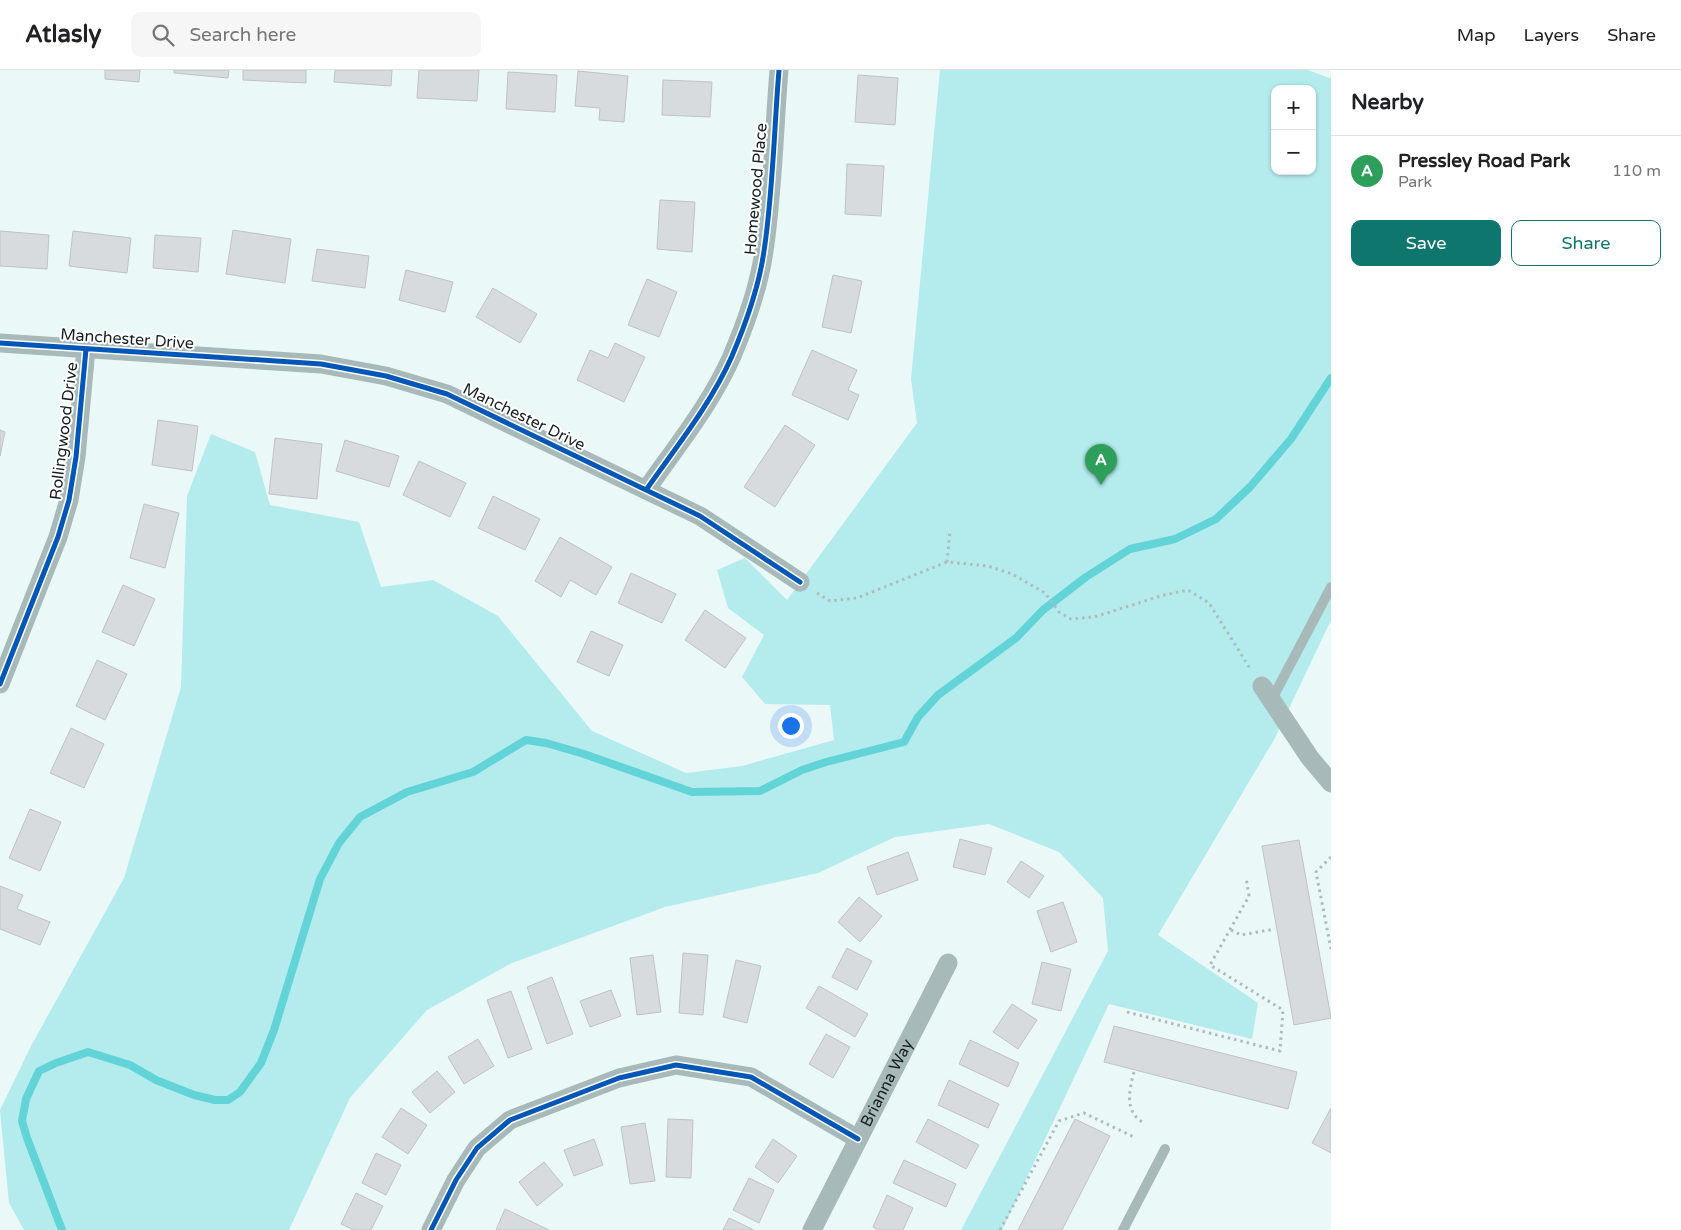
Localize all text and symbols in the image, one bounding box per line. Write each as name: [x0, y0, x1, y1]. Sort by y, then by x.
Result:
search box: [131, 12, 481, 57]
text: Atlasly: [25, 20, 101, 49]
icon: search: [149, 21, 177, 49]
text: Search here: [189, 24, 296, 46]
text: Map: [1457, 24, 1496, 46]
text: Layers: [1524, 24, 1579, 46]
text: Share: [1607, 24, 1656, 46]
map controls: [1271, 85, 1316, 175]
button: +: [1271, 85, 1316, 130]
text: Nearby: [1351, 90, 1424, 115]
street label: Homewood Place: [740, 122, 772, 256]
button: −: [1271, 130, 1316, 175]
text: Pressley Road Park: [1398, 150, 1570, 172]
text: A: [1361, 161, 1373, 181]
text: 110 m: [1612, 161, 1661, 181]
text: Park: [1398, 172, 1432, 192]
button: Save: [1351, 220, 1501, 266]
button: Share: [1511, 220, 1661, 266]
street label: Manchester Drive: [60, 324, 194, 354]
street label: Rollingwood Drive: [46, 361, 82, 501]
street label: Manchester Drive: [459, 379, 589, 455]
pin: A: [1085, 444, 1117, 485]
your location: [778, 713, 804, 739]
street label: Brianna Way: [856, 1035, 918, 1130]

